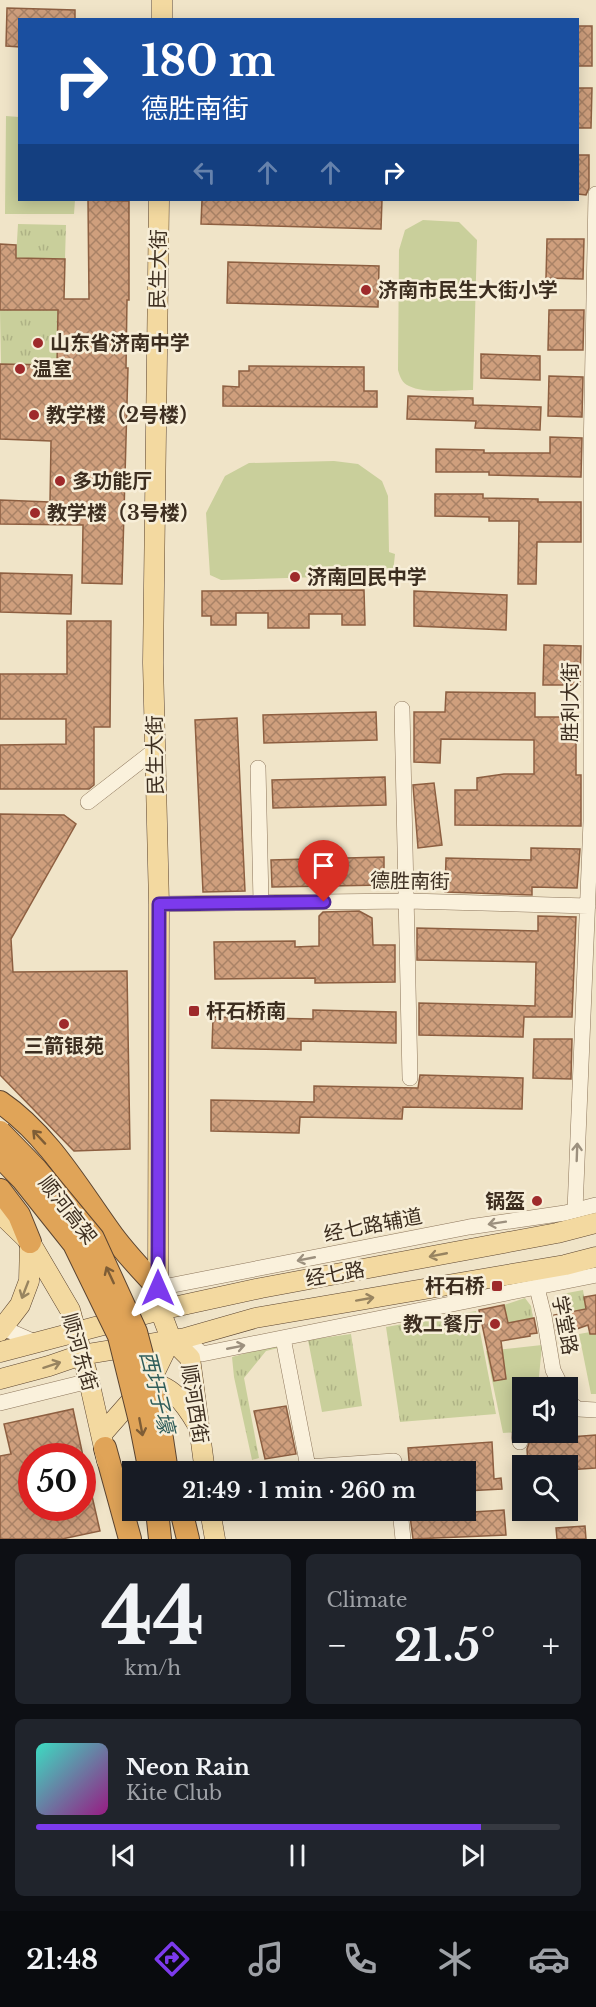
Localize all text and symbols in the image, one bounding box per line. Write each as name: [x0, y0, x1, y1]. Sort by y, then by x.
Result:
text: 180 m: [141, 35, 275, 87]
icon: right: [42, 42, 120, 120]
text: 德胜南街: [141, 92, 249, 125]
icon: left: [188, 156, 221, 189]
icon: ahead: [251, 156, 284, 189]
icon: ahead: [314, 156, 347, 189]
icon: right: [377, 156, 410, 189]
street label: 民生大街: [145, 229, 171, 309]
place label: 济南市民生大街小学: [378, 278, 558, 302]
marker: 济南市民生大街小学: [359, 283, 373, 297]
place label: 山东省济南中学: [50, 331, 190, 355]
marker: 山东省济南中学: [31, 336, 45, 350]
place label: 温室: [32, 357, 72, 381]
marker: 温室: [13, 362, 27, 376]
place label: 教学楼（2号楼）: [46, 403, 199, 427]
marker: 教学楼（2号楼）: [27, 408, 41, 422]
place label: 多功能厅: [72, 469, 152, 493]
marker: 多功能厅: [53, 474, 67, 488]
place label: 教学楼（3号楼）: [47, 501, 200, 525]
marker: 教学楼（3号楼）: [28, 506, 42, 520]
place label: 济南回民中学: [307, 565, 427, 589]
marker: 济南回民中学: [288, 570, 302, 584]
street label: 胜利大街: [558, 662, 582, 742]
street label: 民生大街: [142, 715, 168, 795]
pin: [298, 840, 349, 902]
icon: arrive: [307, 849, 340, 882]
street label: 德胜南街: [370, 868, 450, 894]
place label: 杆石桥南: [206, 999, 286, 1023]
marker: 杆石桥南: [187, 1004, 201, 1018]
marker: 三箭银苑: [57, 1017, 71, 1031]
place label: 三箭银苑: [24, 1034, 104, 1058]
one-way arrow: [32, 1130, 46, 1145]
one-way arrow: [572, 1142, 583, 1162]
street label: 顺河高架: [34, 1171, 102, 1249]
place label: 锅盔: [485, 1189, 525, 1213]
marker: 锅盔: [530, 1194, 544, 1208]
street label: 经七路辅道: [322, 1204, 424, 1246]
one-way arrow: [488, 1218, 508, 1229]
one-way arrow: [428, 1250, 448, 1261]
one-way arrow: [296, 1254, 316, 1265]
position arrow: [126, 1256, 190, 1320]
street label: 经七路: [303, 1257, 367, 1291]
one-way arrow: [104, 1267, 115, 1285]
place label: 杆石桥: [425, 1274, 485, 1298]
marker: 杆石桥: [490, 1279, 504, 1293]
one-way arrow: [19, 1280, 30, 1299]
street label: 学堂路: [547, 1293, 583, 1357]
one-way arrow: [355, 1294, 375, 1305]
street label: 顺河东街: [57, 1310, 103, 1394]
place label: 教工餐厅: [403, 1312, 483, 1336]
marker: 教工餐厅: [488, 1317, 502, 1331]
one-way arrow: [226, 1341, 245, 1352]
water label: 西圩子壕: [134, 1348, 181, 1440]
one-way arrow: [42, 1359, 61, 1370]
street label: 顺河西街: [177, 1363, 213, 1445]
map controls: [512, 1377, 578, 1521]
button: sound: [512, 1377, 578, 1443]
one-way arrow: [136, 1416, 147, 1436]
speed limit sign: 50: [18, 1443, 96, 1521]
button: search: [512, 1455, 578, 1521]
text: 21:49 · 1 min · 260 m: [182, 1477, 416, 1504]
text: 44: [101, 1568, 205, 1665]
text: Climate: [327, 1588, 407, 1612]
text: 21.5°: [394, 1617, 496, 1673]
text: −: [327, 1625, 347, 1666]
text: +: [542, 1625, 560, 1666]
text: km/h: [124, 1656, 181, 1680]
text: Neon Rain: [126, 1754, 250, 1781]
text: Kite Club: [126, 1781, 222, 1805]
icon: previous: [107, 1839, 140, 1872]
icon: pause: [281, 1839, 314, 1872]
icon: next: [456, 1839, 489, 1872]
icon: directions: [151, 1938, 193, 1980]
icon: music: [245, 1938, 287, 1980]
icon: phone: [339, 1938, 381, 1980]
icon: climate: [434, 1938, 476, 1980]
icon: car: [528, 1938, 570, 1980]
text: 21:48: [26, 1943, 98, 1976]

